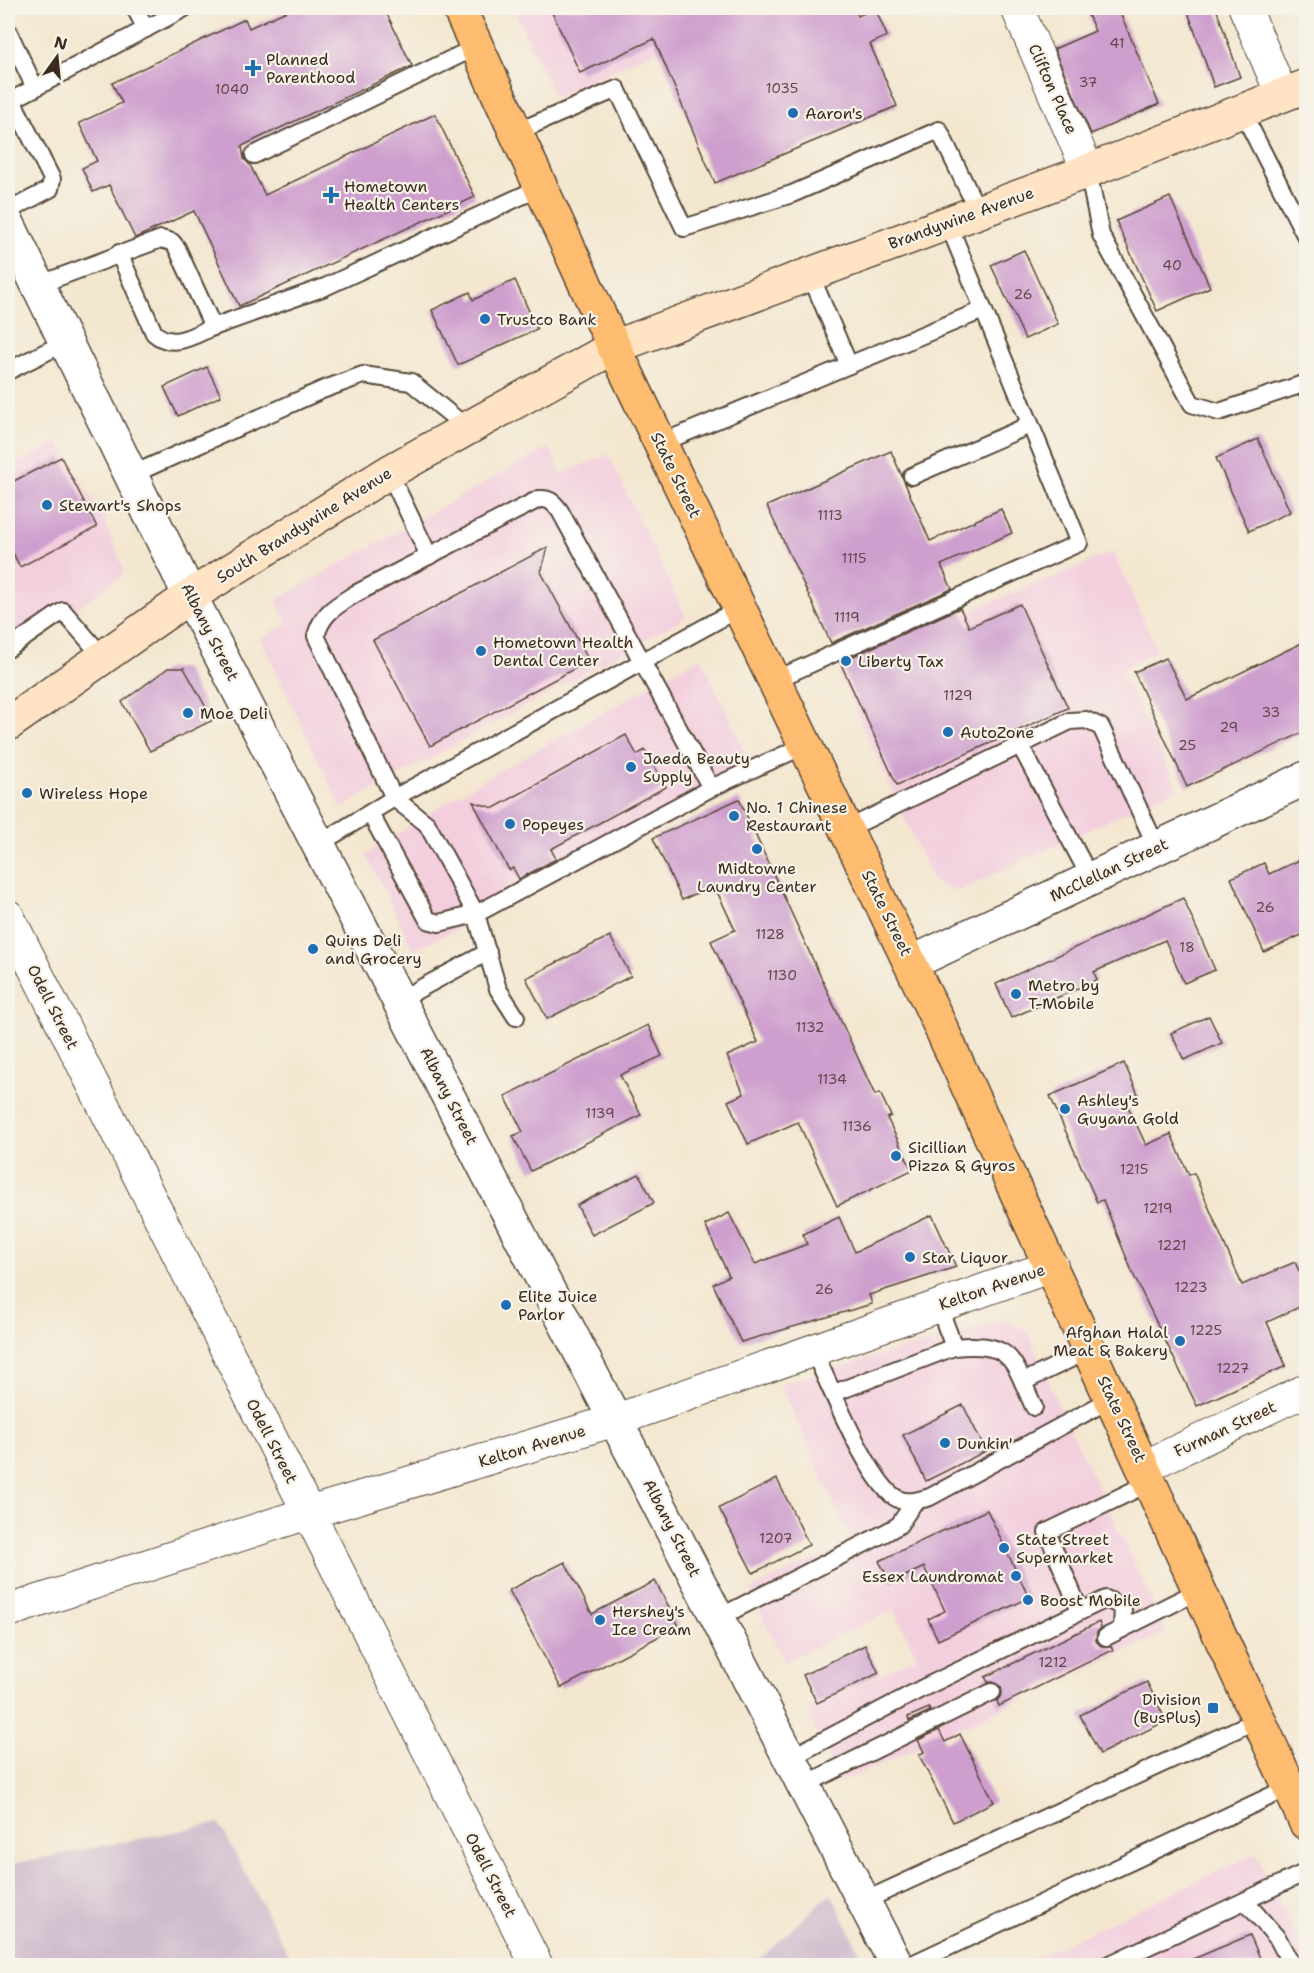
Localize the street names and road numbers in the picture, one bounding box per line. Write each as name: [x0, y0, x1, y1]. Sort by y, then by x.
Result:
street label: Clifton Place: [1024, 41, 1082, 137]
street label: Brandywine Avenue: [885, 182, 1037, 254]
street label: State Street: [646, 429, 706, 521]
street label: South Brandywine Avenue: [212, 462, 396, 588]
street label: Albany Street: [176, 580, 244, 684]
street label: McClellan Street: [1047, 833, 1171, 907]
street label: State Street: [857, 867, 917, 959]
street label: Odell Street: [23, 961, 83, 1053]
street label: Albany Street: [415, 1044, 483, 1148]
street label: Kelton Avenue: [936, 1259, 1048, 1315]
street label: State Street: [1093, 1372, 1151, 1466]
street label: Odell Street: [242, 1395, 302, 1487]
street label: Furman Street: [1170, 1396, 1280, 1462]
street label: Kelton Avenue: [476, 1420, 588, 1472]
street label: Albany Street: [638, 1476, 706, 1580]
street label: Odell Street: [461, 1829, 521, 1921]

